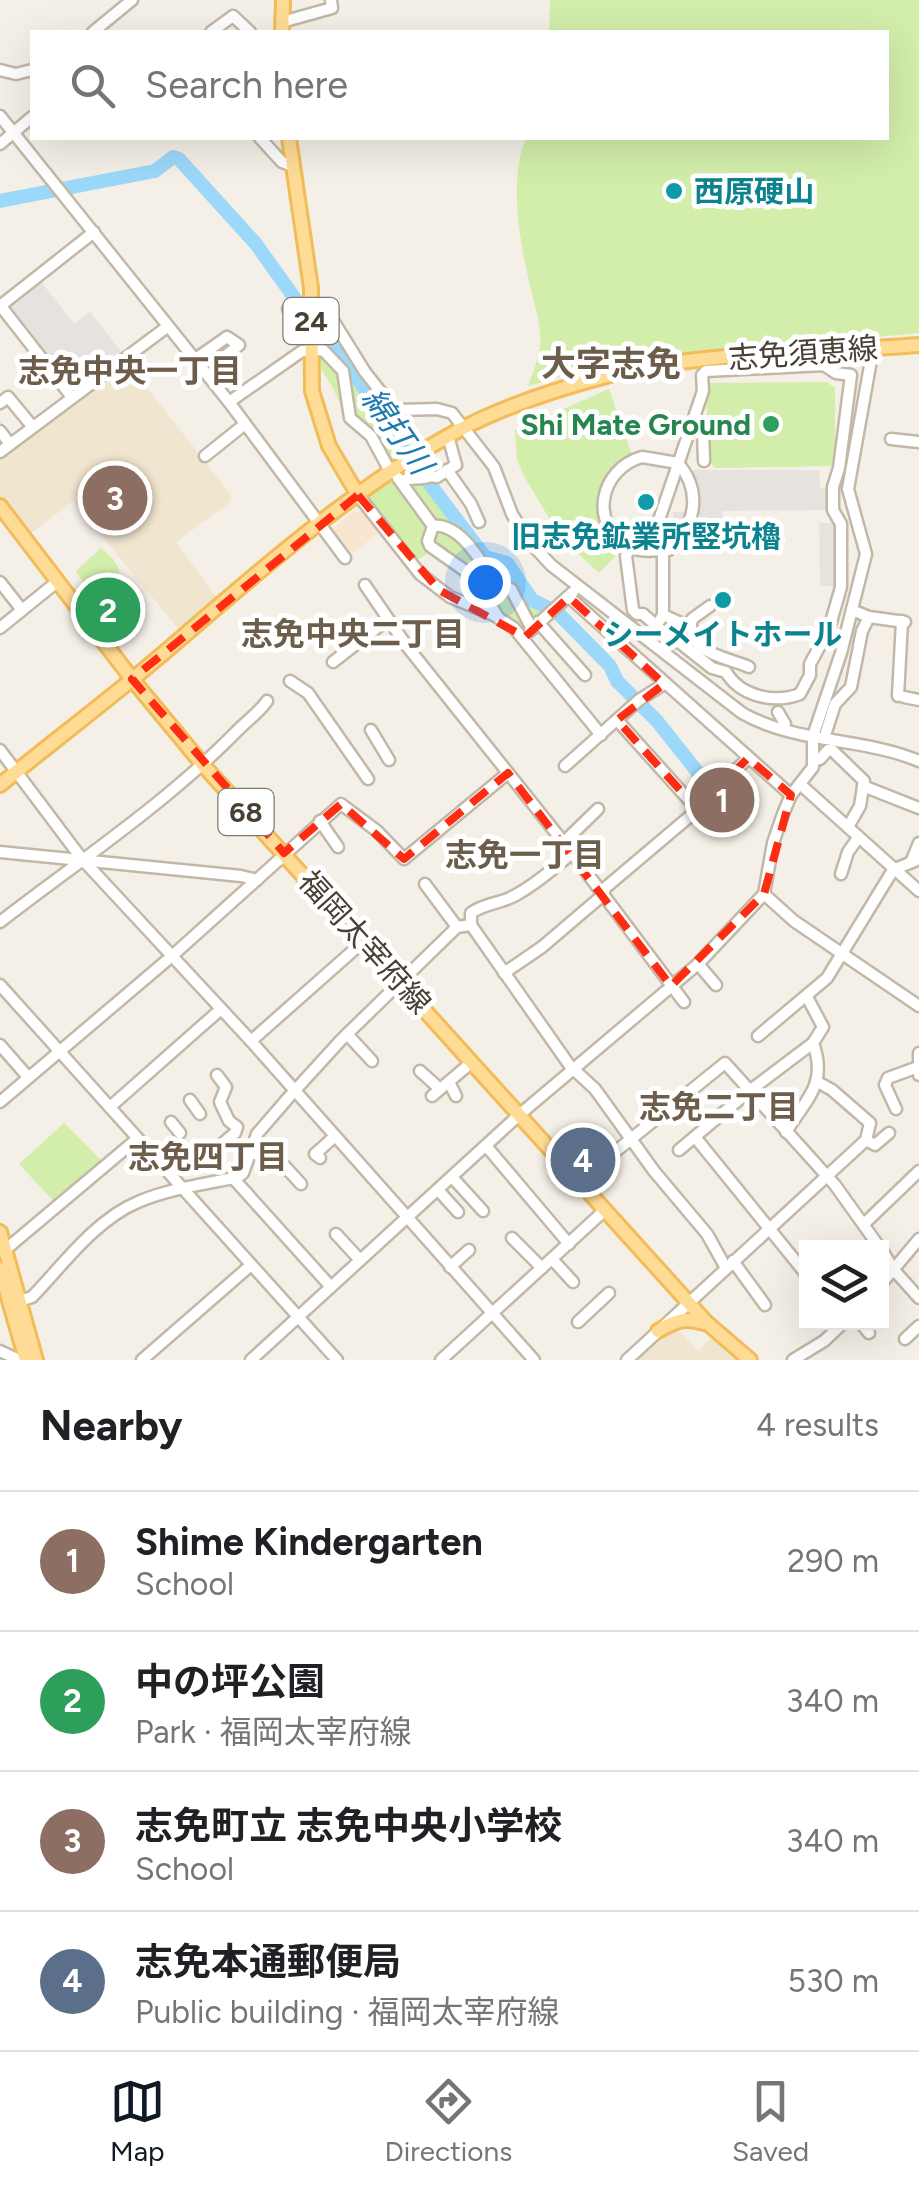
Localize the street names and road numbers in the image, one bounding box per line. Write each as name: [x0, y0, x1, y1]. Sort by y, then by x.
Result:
road number: 24: [284, 298, 338, 344]
street label: 志免須恵線: [727, 329, 879, 377]
road number: 68: [218, 789, 274, 835]
street label: 福岡太宰府線: [291, 863, 439, 1021]

